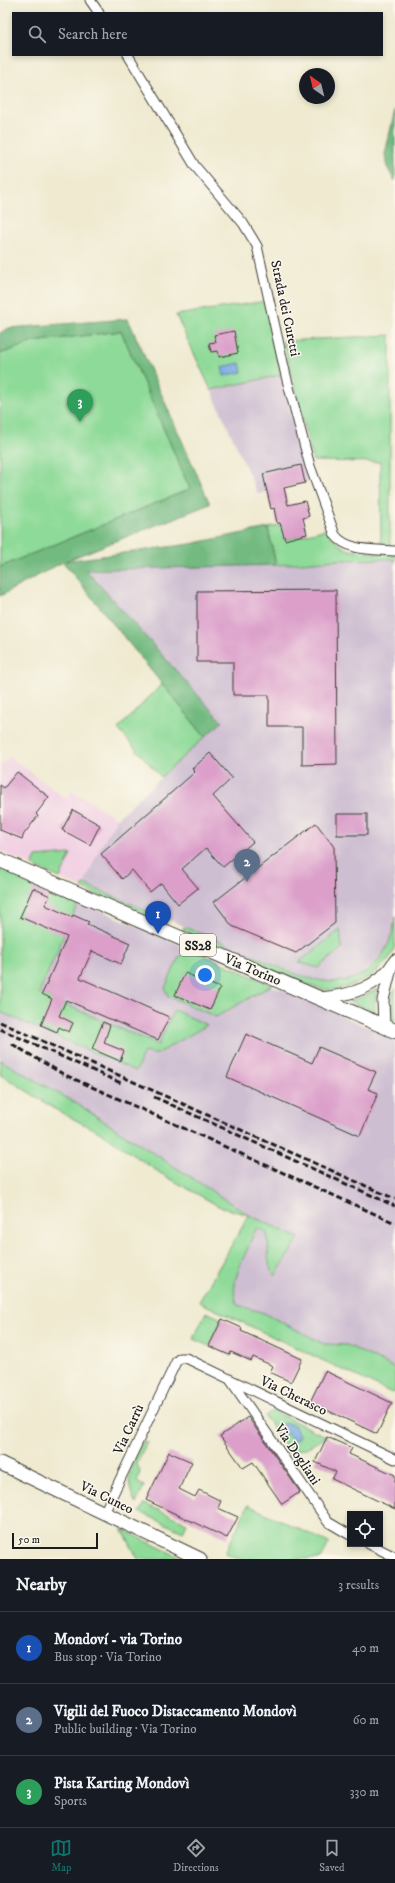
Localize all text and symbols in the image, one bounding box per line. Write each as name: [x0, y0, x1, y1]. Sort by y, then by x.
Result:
search box: [12, 12, 383, 56]
icon: search: [26, 23, 48, 45]
text: Search here: [58, 25, 127, 44]
north arrow: [299, 68, 335, 104]
street label: Strada dei Curetti: [266, 258, 304, 358]
pin: 3: [67, 389, 93, 422]
pin: 2: [234, 849, 260, 882]
pin: 1: [145, 901, 171, 934]
road number: SS28: [180, 934, 216, 956]
street label: Via Torino: [221, 950, 284, 990]
your location: [195, 965, 215, 985]
street label: Via Cherasco: [256, 1372, 330, 1420]
street label: Via Carrù: [109, 1401, 149, 1458]
street label: Via Dogliani: [270, 1420, 324, 1489]
street label: Via Cuneo: [76, 1477, 136, 1519]
map controls: [347, 1511, 383, 1547]
button: locate: [347, 1511, 383, 1547]
scale bar: [12, 1531, 98, 1550]
text: 50 m: [18, 1533, 40, 1547]
text: Nearby: [16, 1574, 66, 1596]
text: 3 results: [338, 1577, 379, 1593]
text: Mondoví - via Torino: [54, 1630, 182, 1649]
text: 1: [27, 1640, 31, 1656]
text: 40 m: [352, 1640, 379, 1656]
text: Bus stop · Via Torino: [54, 1649, 161, 1665]
text: Vigili del Fuoco Distaccamento Mondovì: [54, 1702, 297, 1721]
text: 2: [26, 1712, 32, 1728]
text: 60 m: [353, 1712, 379, 1728]
text: Public building · Via Torino: [54, 1721, 197, 1737]
text: Pista Karting Mondovì: [54, 1774, 189, 1793]
text: 3: [27, 1784, 31, 1800]
text: 330 m: [350, 1784, 379, 1800]
text: Sports: [54, 1793, 87, 1809]
tab: Map: [50, 1837, 72, 1875]
tab: Directions: [173, 1837, 219, 1875]
tab: Saved: [319, 1837, 345, 1875]

